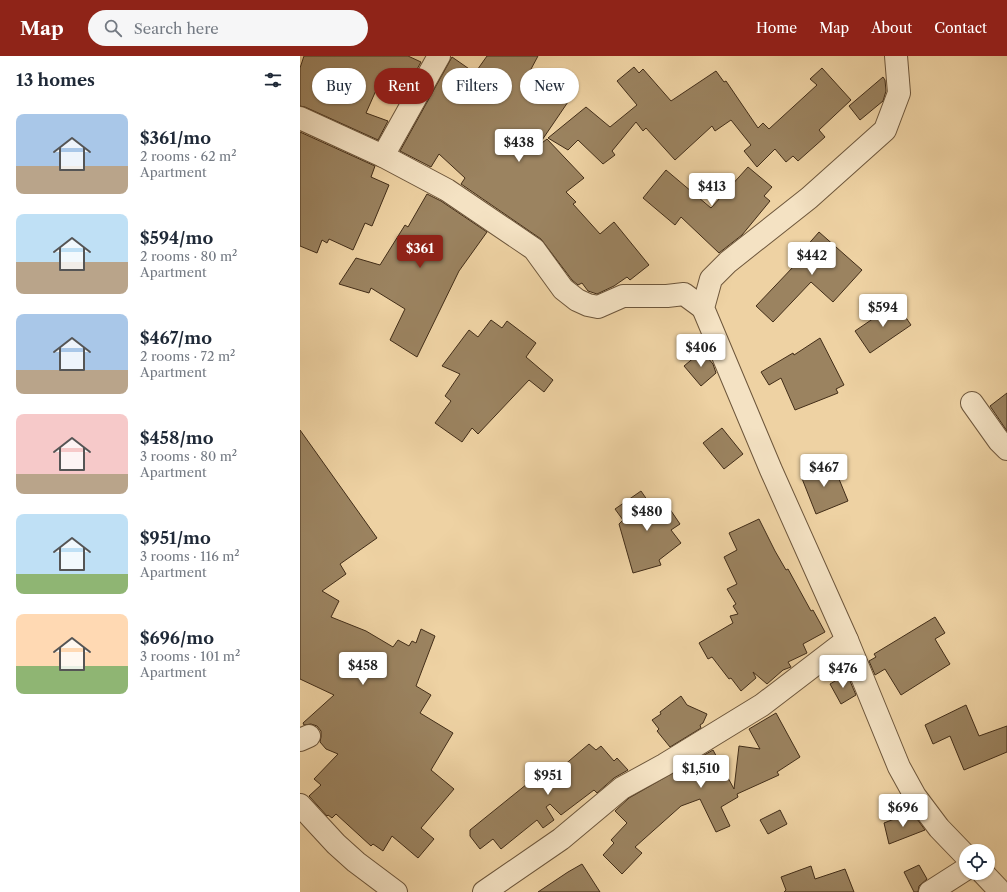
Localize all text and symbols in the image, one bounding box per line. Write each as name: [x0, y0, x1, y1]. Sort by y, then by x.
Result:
search box: [88, 10, 368, 46]
text: Map: [20, 17, 64, 40]
icon: search: [102, 17, 124, 39]
text: Search here: [134, 19, 219, 38]
text: Home: [756, 19, 797, 37]
text: Map: [819, 19, 849, 37]
text: About: [871, 19, 912, 37]
text: Contact: [934, 19, 987, 37]
chip: Buy: [312, 68, 366, 104]
chip: Rent: [374, 68, 434, 104]
chip: Filters: [442, 68, 512, 104]
chip: New: [520, 68, 579, 104]
icon: filters: [262, 69, 284, 91]
text: 13 homes: [16, 70, 95, 90]
text: $361/mo: [140, 128, 211, 148]
pin: $438: [495, 129, 543, 163]
icon: home: [48, 130, 96, 178]
text: $438: [504, 134, 534, 150]
text: 2 rooms · 62 m²: [140, 148, 237, 164]
text: Apartment: [140, 164, 207, 180]
pin: $413: [688, 173, 736, 207]
text: $413: [698, 178, 726, 194]
text: $594/mo: [140, 228, 213, 248]
icon: home: [48, 230, 96, 278]
pin: $361: [396, 235, 444, 269]
text: $361: [406, 240, 434, 256]
pin: $442: [788, 242, 836, 276]
text: $442: [797, 247, 827, 263]
text: 2 rooms · 80 m²: [140, 248, 237, 264]
text: Apartment: [140, 264, 207, 280]
pin: $594: [859, 294, 907, 328]
text: $594: [868, 299, 898, 315]
text: $467/mo: [140, 328, 212, 348]
icon: home: [48, 330, 96, 378]
pin: $406: [677, 334, 725, 368]
text: $406: [685, 339, 717, 355]
text: 2 rooms · 72 m²: [140, 348, 235, 364]
text: Apartment: [140, 364, 207, 380]
text: $458/mo: [140, 428, 214, 448]
icon: home: [48, 430, 96, 478]
text: 3 rooms · 80 m²: [140, 448, 237, 464]
pin: $467: [800, 454, 848, 488]
text: $467: [809, 459, 839, 475]
text: Apartment: [140, 464, 207, 480]
pin: $480: [623, 498, 671, 532]
text: $480: [631, 503, 663, 519]
text: $951/mo: [140, 528, 211, 548]
icon: home: [48, 530, 96, 578]
text: 3 rooms · 116 m²: [140, 548, 240, 564]
text: Apartment: [140, 564, 207, 580]
text: $696/mo: [140, 628, 214, 648]
icon: home: [48, 630, 96, 678]
text: 3 rooms · 101 m²: [140, 648, 240, 664]
pin: $458: [339, 652, 387, 686]
pin: $476: [819, 655, 867, 689]
text: $458: [348, 657, 378, 673]
text: $476: [828, 660, 858, 676]
text: Apartment: [140, 664, 207, 680]
pin: $1,510: [668, 755, 734, 789]
text: $1,510: [682, 760, 720, 776]
pin: $951: [524, 762, 572, 796]
text: $951: [534, 767, 562, 783]
pin: $696: [879, 794, 927, 828]
text: $696: [888, 799, 918, 815]
map controls: [959, 844, 995, 880]
button: locate: [959, 844, 995, 880]

